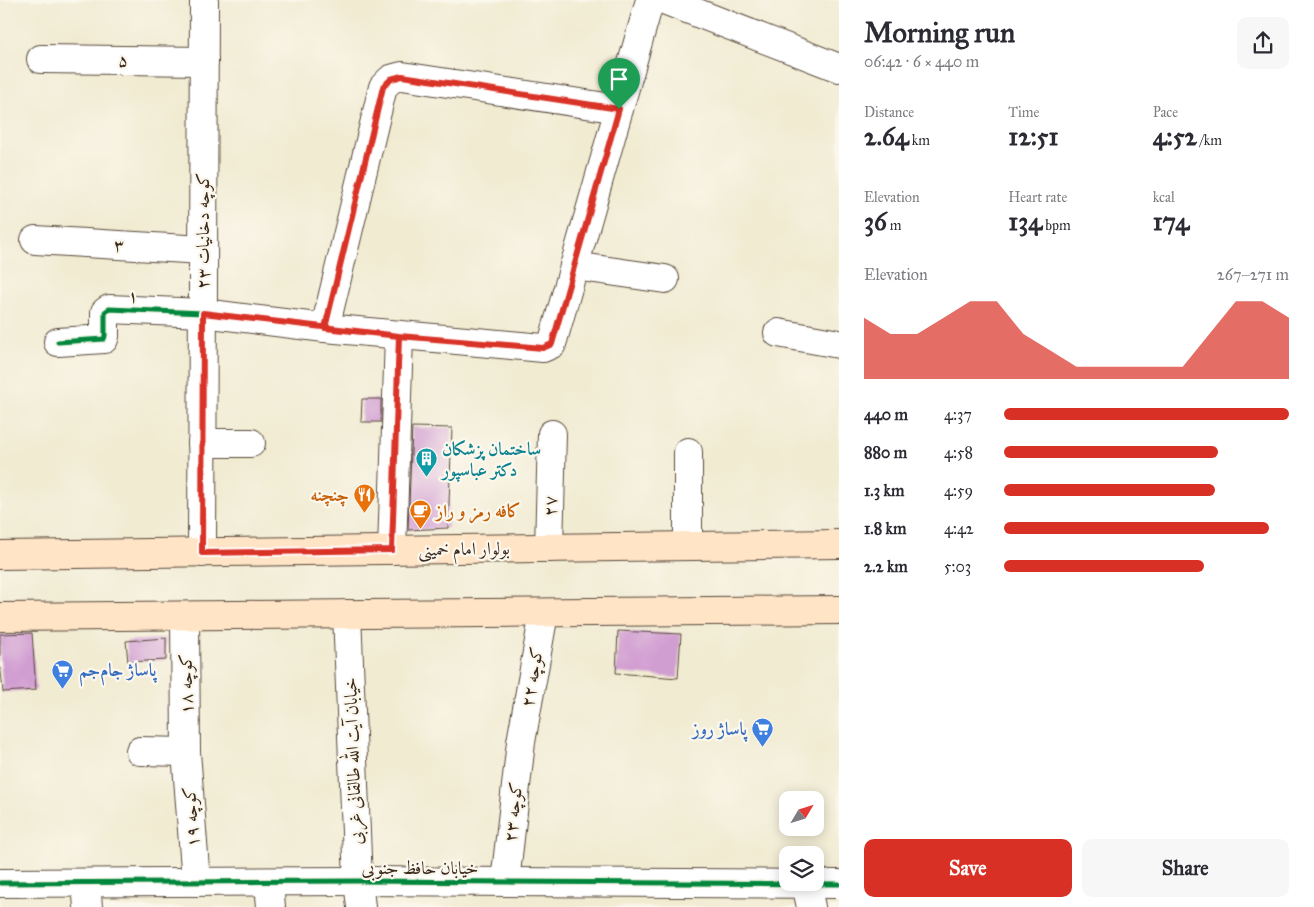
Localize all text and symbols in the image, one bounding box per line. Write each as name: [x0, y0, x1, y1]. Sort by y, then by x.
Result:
text: Morning run: [864, 15, 1015, 50]
button: share: [1237, 17, 1289, 69]
street label: ۵: [118, 49, 128, 71]
text: 06:42 · 6 × 440 m: [864, 52, 979, 71]
pin: [598, 58, 640, 109]
icon: arrive: [605, 65, 633, 93]
text: Distance: [864, 104, 914, 121]
text: Time: [1008, 104, 1039, 121]
text: Pace: [1153, 104, 1178, 121]
text: 2.64: [864, 121, 909, 152]
text: 12:51: [1008, 121, 1058, 152]
text: 4:52: [1153, 121, 1197, 152]
text: km: [909, 132, 930, 149]
text: /km: [1197, 132, 1222, 149]
street label: کوچه دخانیات ۲۳: [192, 173, 216, 289]
text: Elevation: [864, 189, 920, 206]
text: Heart rate: [1008, 189, 1067, 206]
text: kcal: [1153, 189, 1175, 206]
text: 36: [864, 206, 887, 237]
text: 134: [1008, 206, 1042, 237]
text: 174: [1153, 206, 1189, 237]
text: m: [887, 217, 902, 234]
text: bpm: [1042, 217, 1071, 234]
street label: ۳: [113, 234, 125, 256]
text: Elevation: [864, 265, 928, 284]
text: 267–271 m: [1217, 265, 1289, 284]
street label: ۱: [127, 285, 139, 307]
text: 440 m: [864, 405, 908, 424]
text: 4:37: [944, 405, 972, 424]
place label: ساختمان پزشکان دکتر عباسپور: [440, 438, 541, 482]
text: 880 m: [864, 443, 907, 462]
text: 4:58: [944, 443, 973, 462]
building icon: ساختمان پزشکان دکتر عباسپور: [414, 447, 438, 478]
text: 1.3 km: [864, 481, 904, 500]
text: 4:59: [944, 481, 973, 500]
restaurant icon: چنچنه: [353, 483, 377, 514]
place label: چنچنه: [311, 484, 349, 507]
street label: ۲۷: [539, 495, 561, 517]
cafe icon: کافه رمز و راز: [408, 499, 432, 530]
place label: کافه رمز و راز: [434, 500, 521, 524]
text: 1.8 km: [864, 519, 906, 538]
text: 4:42: [944, 519, 974, 538]
street label: بولوار امام خمینی: [418, 537, 510, 566]
text: 2.2 km: [864, 557, 908, 576]
text: 5:03: [944, 557, 971, 576]
street label: کوچه ۲۲: [516, 645, 550, 709]
street label: کوچه ۱۸: [174, 653, 200, 715]
supermarket icon: پاساژ جام‌جم: [51, 658, 75, 689]
place label: پاساژ جام‌جم: [79, 659, 158, 687]
street label: خیابان آیت الله طالقانی غربی: [336, 677, 369, 845]
supermarket icon: پاساژ روز: [751, 717, 775, 748]
place label: پاساژ روز: [690, 718, 749, 742]
street label: کوچه ۲۳: [499, 781, 529, 844]
street label: کوچه ۱۹: [178, 786, 206, 848]
north arrow: [779, 791, 824, 836]
map controls: [779, 791, 824, 891]
button: Save: [864, 839, 1072, 897]
button: Share: [1082, 839, 1289, 897]
button: layers: [779, 846, 824, 891]
street label: خیابان حافظ جنوبی: [362, 857, 478, 881]

